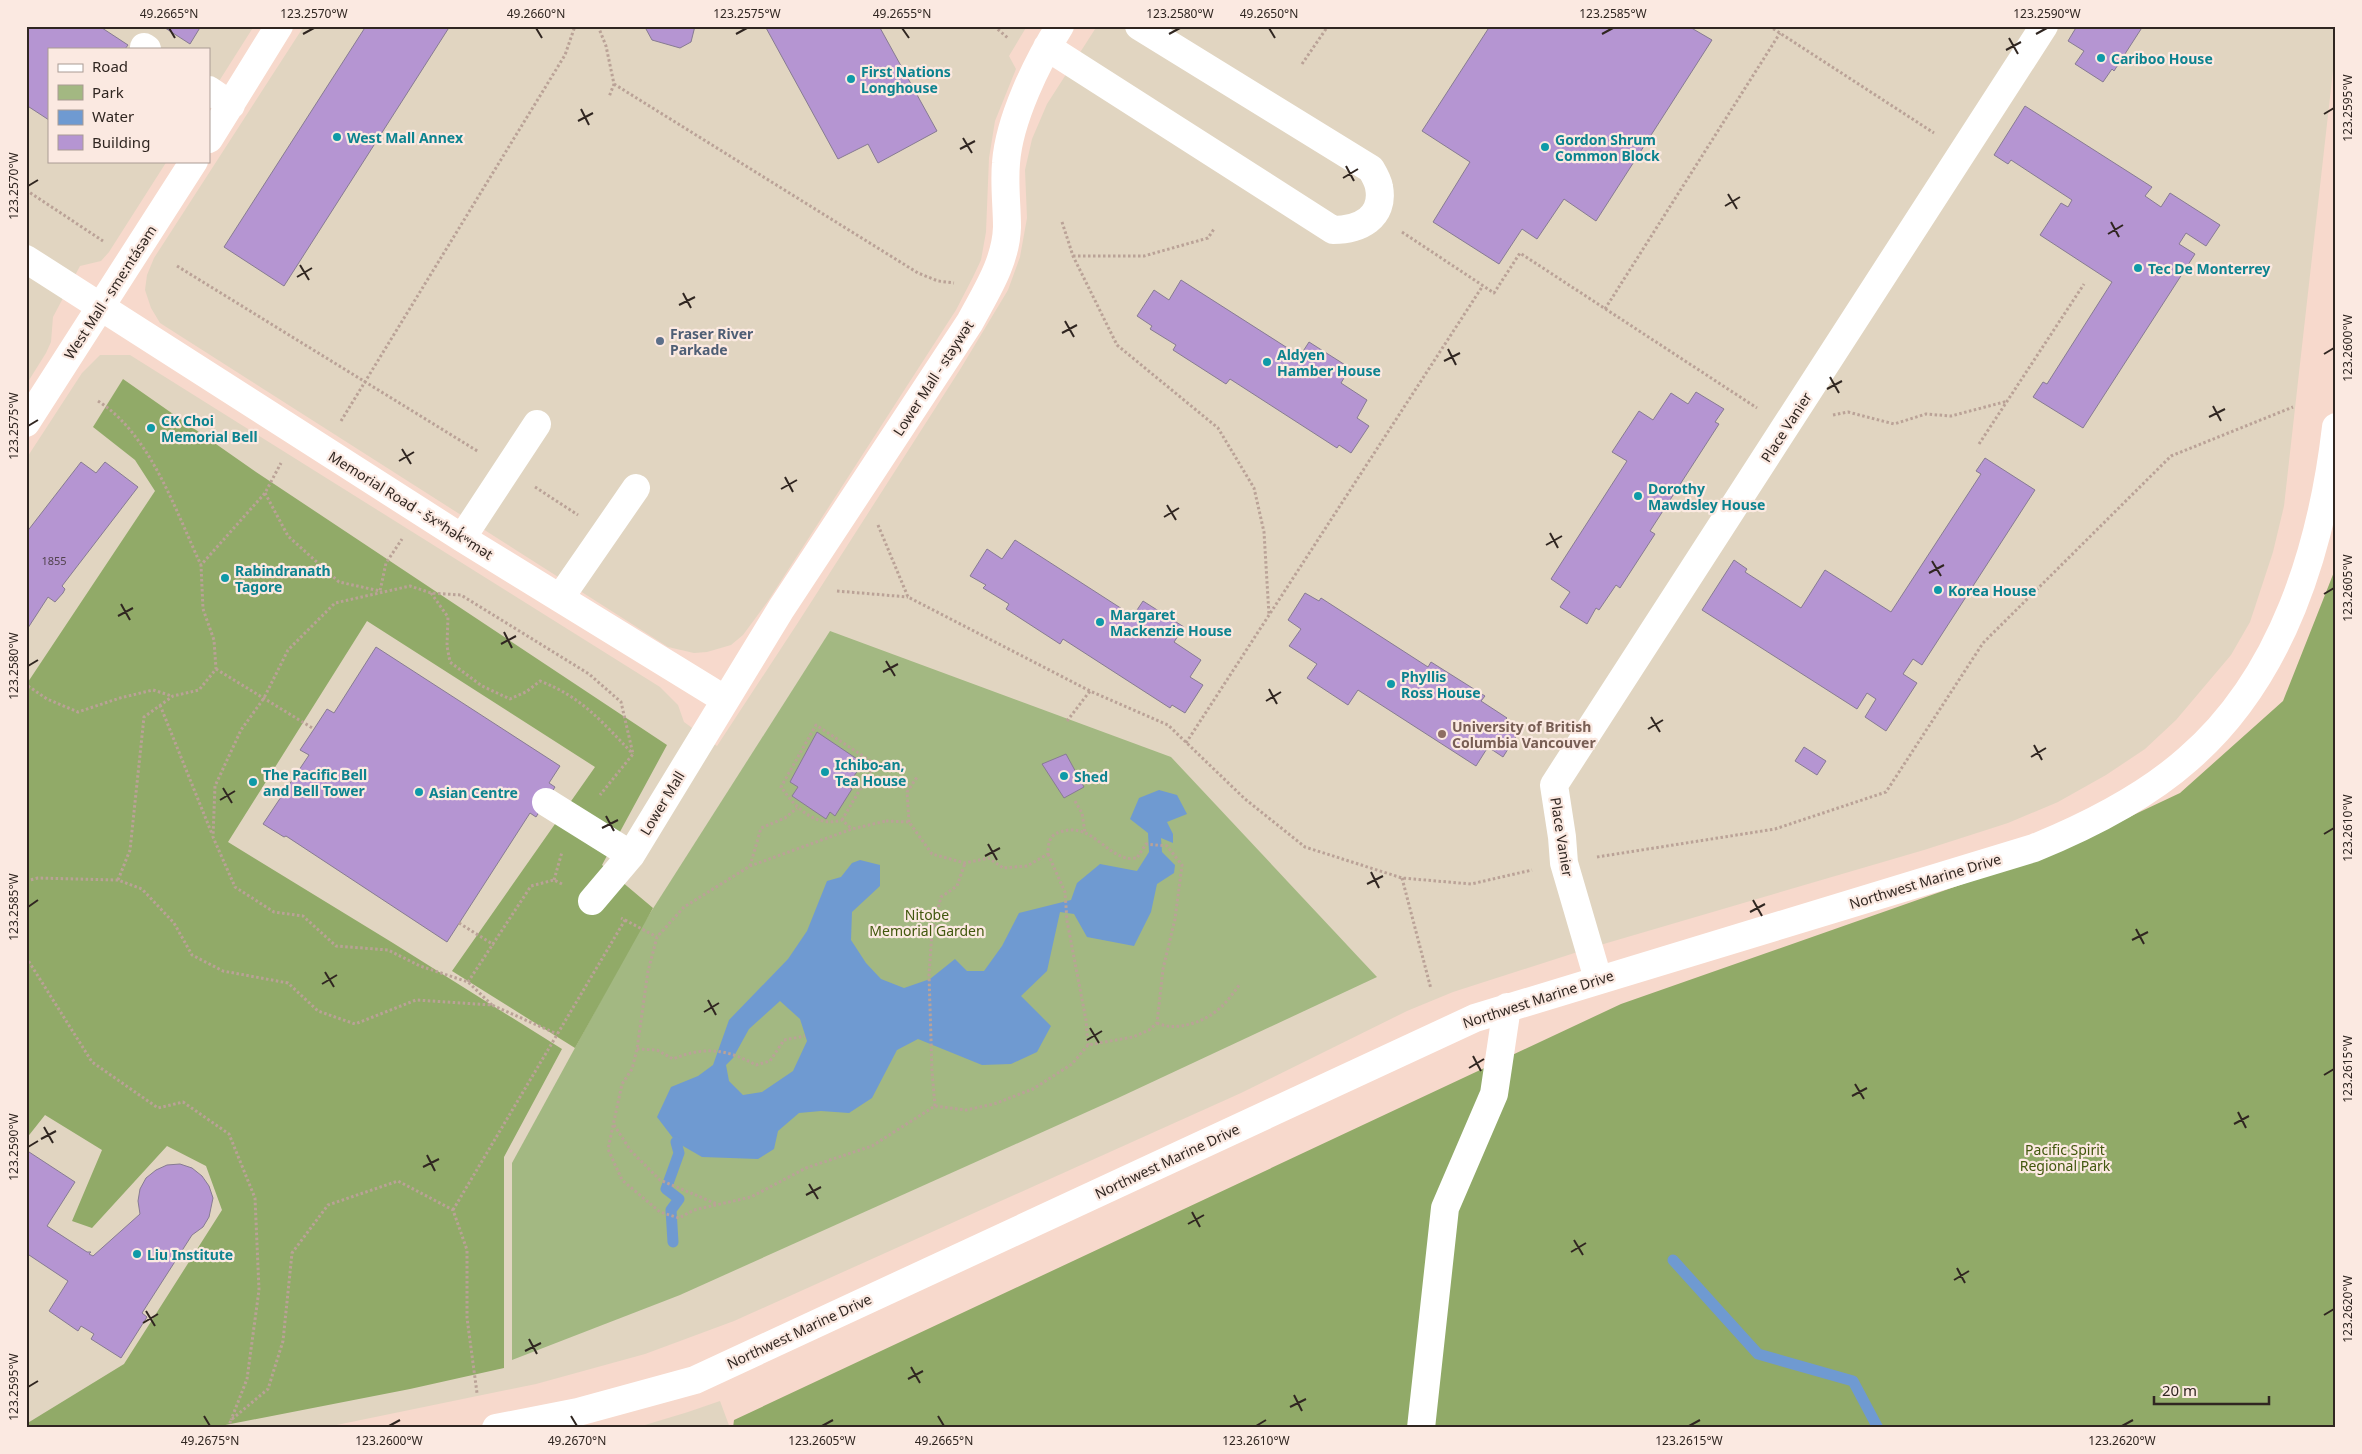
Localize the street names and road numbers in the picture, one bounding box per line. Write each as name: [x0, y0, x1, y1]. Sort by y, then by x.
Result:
street label: West Mall - sme:ntásəm: [59, 221, 161, 363]
street label: Lower Mall - stəywət: [888, 317, 978, 439]
street label: Place Vanier: [1756, 388, 1816, 466]
street label: Memorial Road - šxʷhək̓ʷmət: [325, 446, 497, 564]
street label: Lower Mall: [635, 767, 689, 839]
street label: Place Vanier: [1546, 796, 1578, 878]
street label: Northwest Marine Drive: [1847, 849, 2003, 913]
street label: Northwest Marine Drive: [1460, 966, 1616, 1032]
street label: Northwest Marine Drive: [1092, 1119, 1243, 1203]
street label: Northwest Marine Drive: [724, 1289, 875, 1373]

